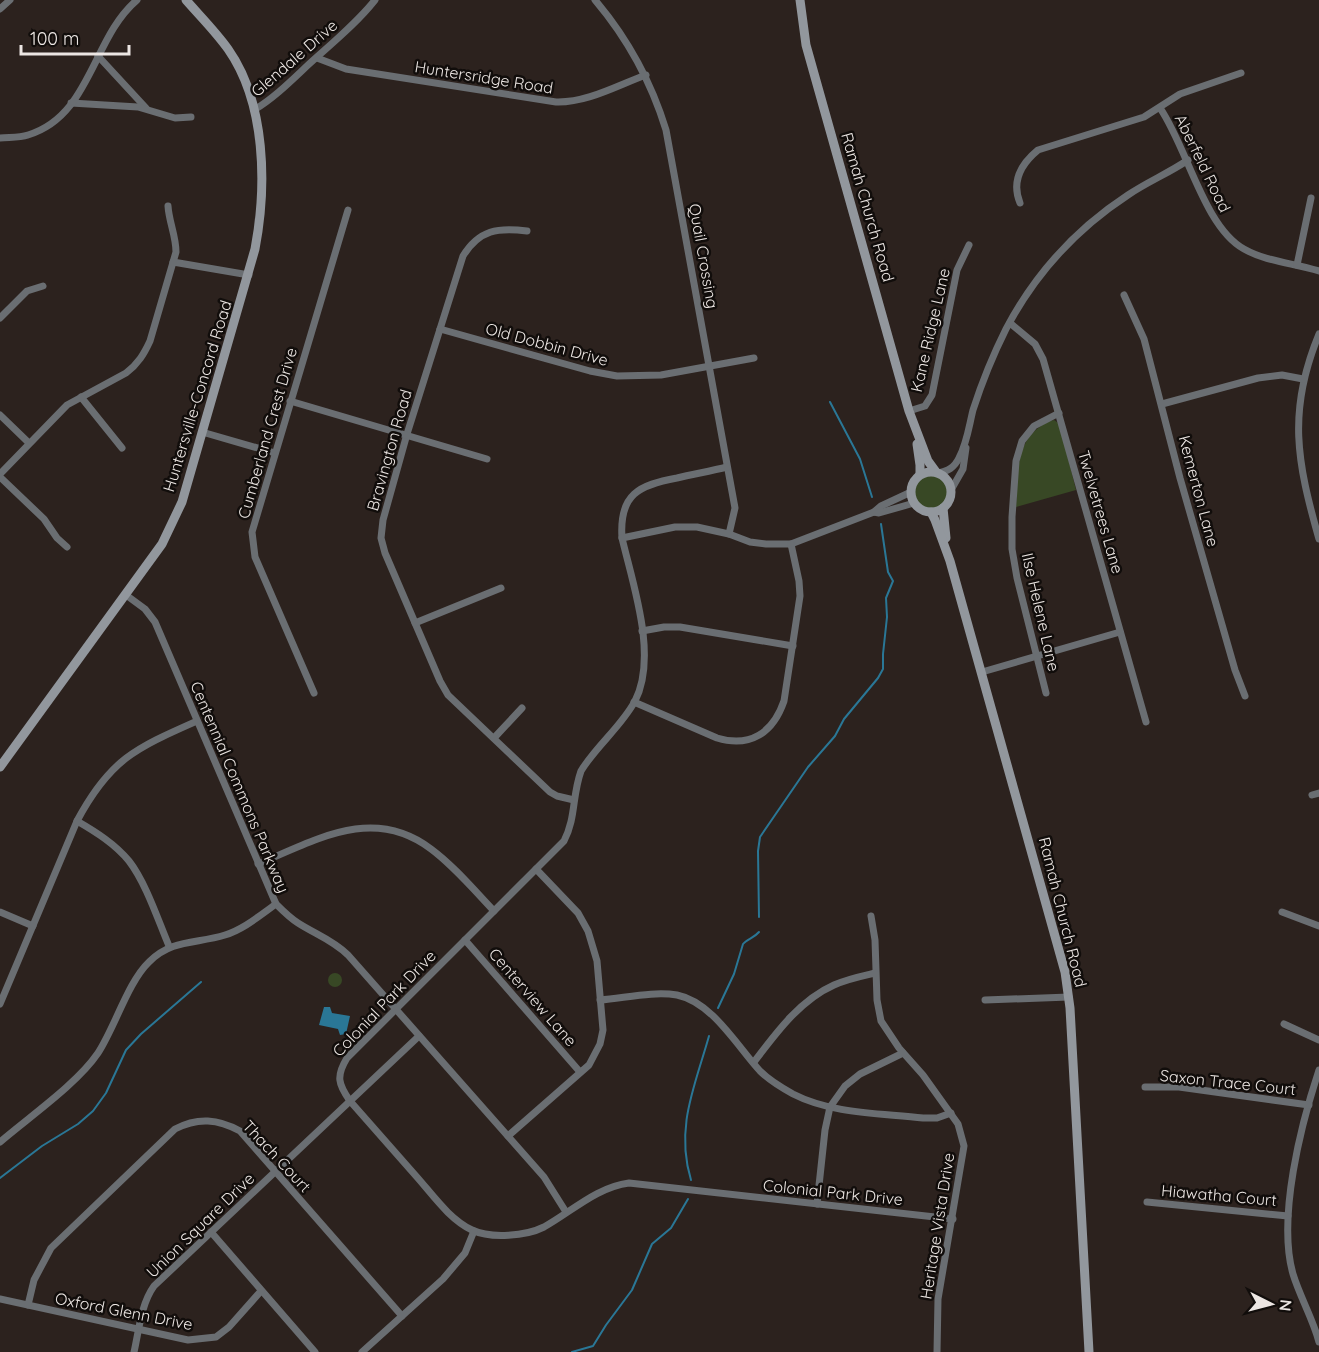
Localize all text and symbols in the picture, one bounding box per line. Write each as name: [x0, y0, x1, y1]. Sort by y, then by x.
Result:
street label: Glendale Drive: [247, 15, 341, 101]
scale bar: [21, 18, 129, 56]
text: 100 m: [30, 27, 79, 50]
street label: Huntersridge Road: [413, 56, 555, 98]
street label: Aberfeld Road: [1171, 111, 1235, 215]
street label: Ramah Church Road: [837, 130, 899, 284]
street label: Quail Crossing: [685, 202, 723, 310]
street label: Kane Ridge Lane: [906, 266, 954, 394]
street label: Huntersville-Concord Road: [158, 298, 236, 494]
street label: Old Dobbin Drive: [484, 318, 610, 370]
street label: Cumberland Crest Drive: [233, 345, 301, 521]
street label: Bravington Road: [362, 387, 416, 513]
street label: Kemerton Lane: [1175, 433, 1223, 549]
street label: Twelvetrees Lane: [1074, 448, 1128, 576]
street label: Ilse Helene Lane: [1018, 551, 1064, 673]
street label: Centennial Commons Parkway: [186, 678, 294, 896]
street label: Ramah Church Road: [1035, 835, 1091, 989]
street label: Centerview Lane: [485, 944, 581, 1050]
street label: Colonial Park Drive: [328, 946, 440, 1060]
street label: Saxon Trace Court: [1159, 1065, 1297, 1099]
street label: Thach Court: [239, 1116, 315, 1196]
street label: Heritage Vista Drive: [916, 1151, 958, 1301]
street label: Union Square Drive: [142, 1168, 258, 1282]
street label: Colonial Park Drive: [762, 1175, 904, 1209]
street label: Hiawatha Court: [1160, 1180, 1278, 1210]
north arrow: [1241, 1274, 1301, 1334]
street label: Oxford Glenn Drive: [54, 1288, 194, 1334]
text: N: [1275, 1299, 1296, 1312]

